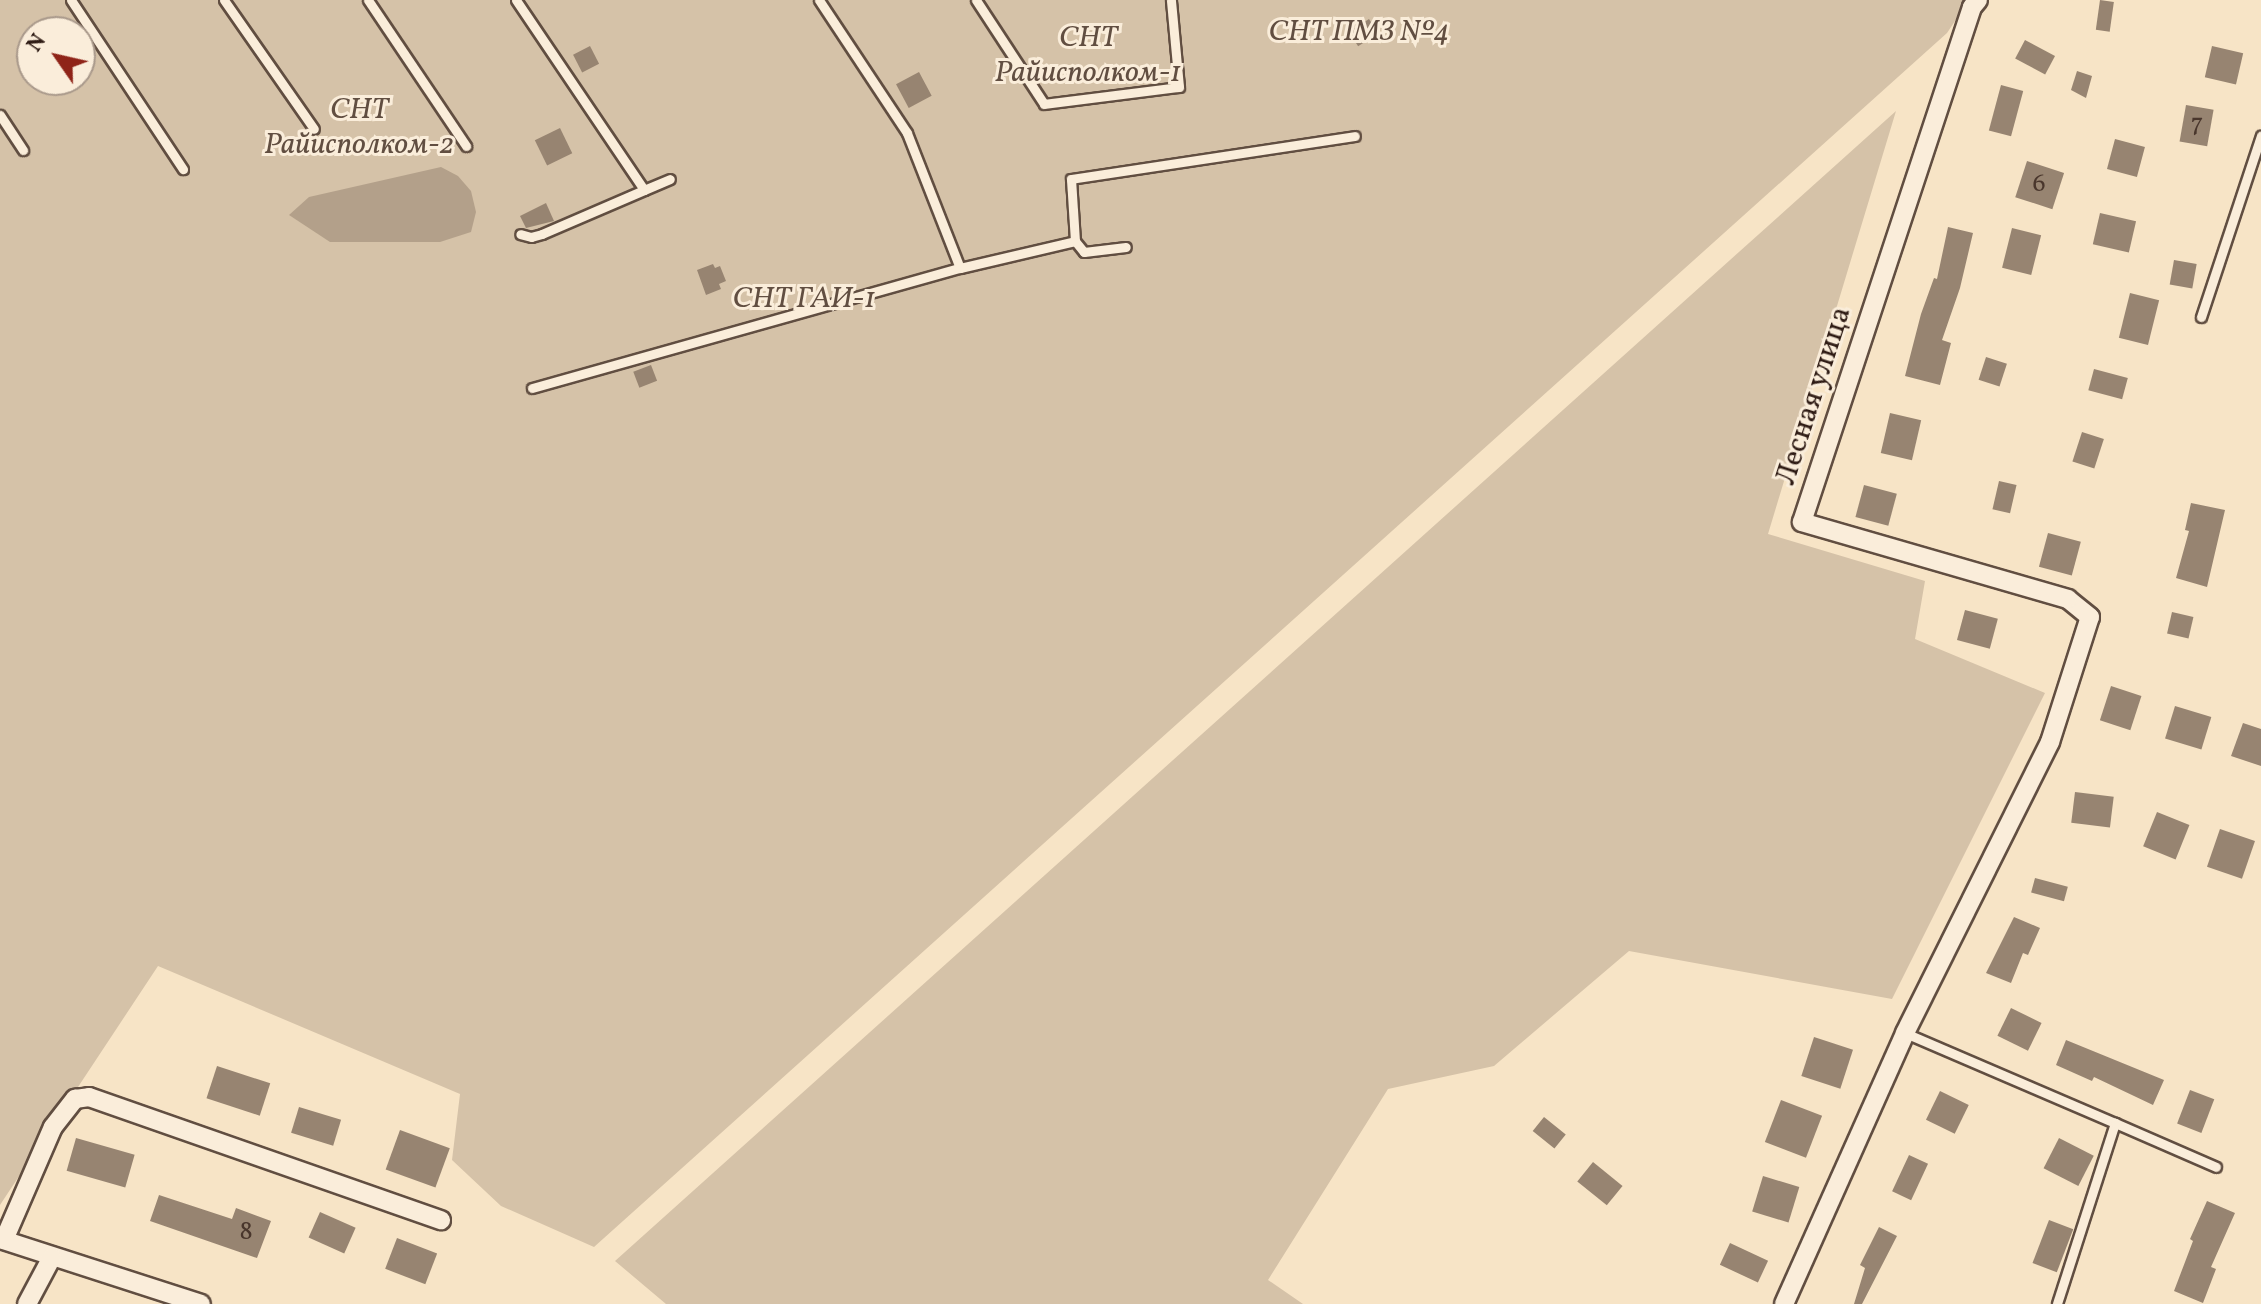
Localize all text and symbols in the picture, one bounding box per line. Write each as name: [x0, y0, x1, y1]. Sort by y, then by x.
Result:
park label: СНТ ПМЗ №4: [1268, 14, 1450, 50]
north arrow: [16, 16, 96, 96]
park label: СНТ Райисполком-1: [995, 20, 1181, 90]
text: N: [20, 28, 55, 59]
park label: СНТ Райисполком-2: [264, 92, 454, 162]
house number: 7: [2191, 109, 2203, 141]
house number: 6: [2032, 169, 2046, 201]
park label: СНТ ГАИ-1: [732, 281, 876, 317]
street label: Лесная улица: [1768, 302, 1860, 490]
house number: 8: [239, 1217, 253, 1249]

